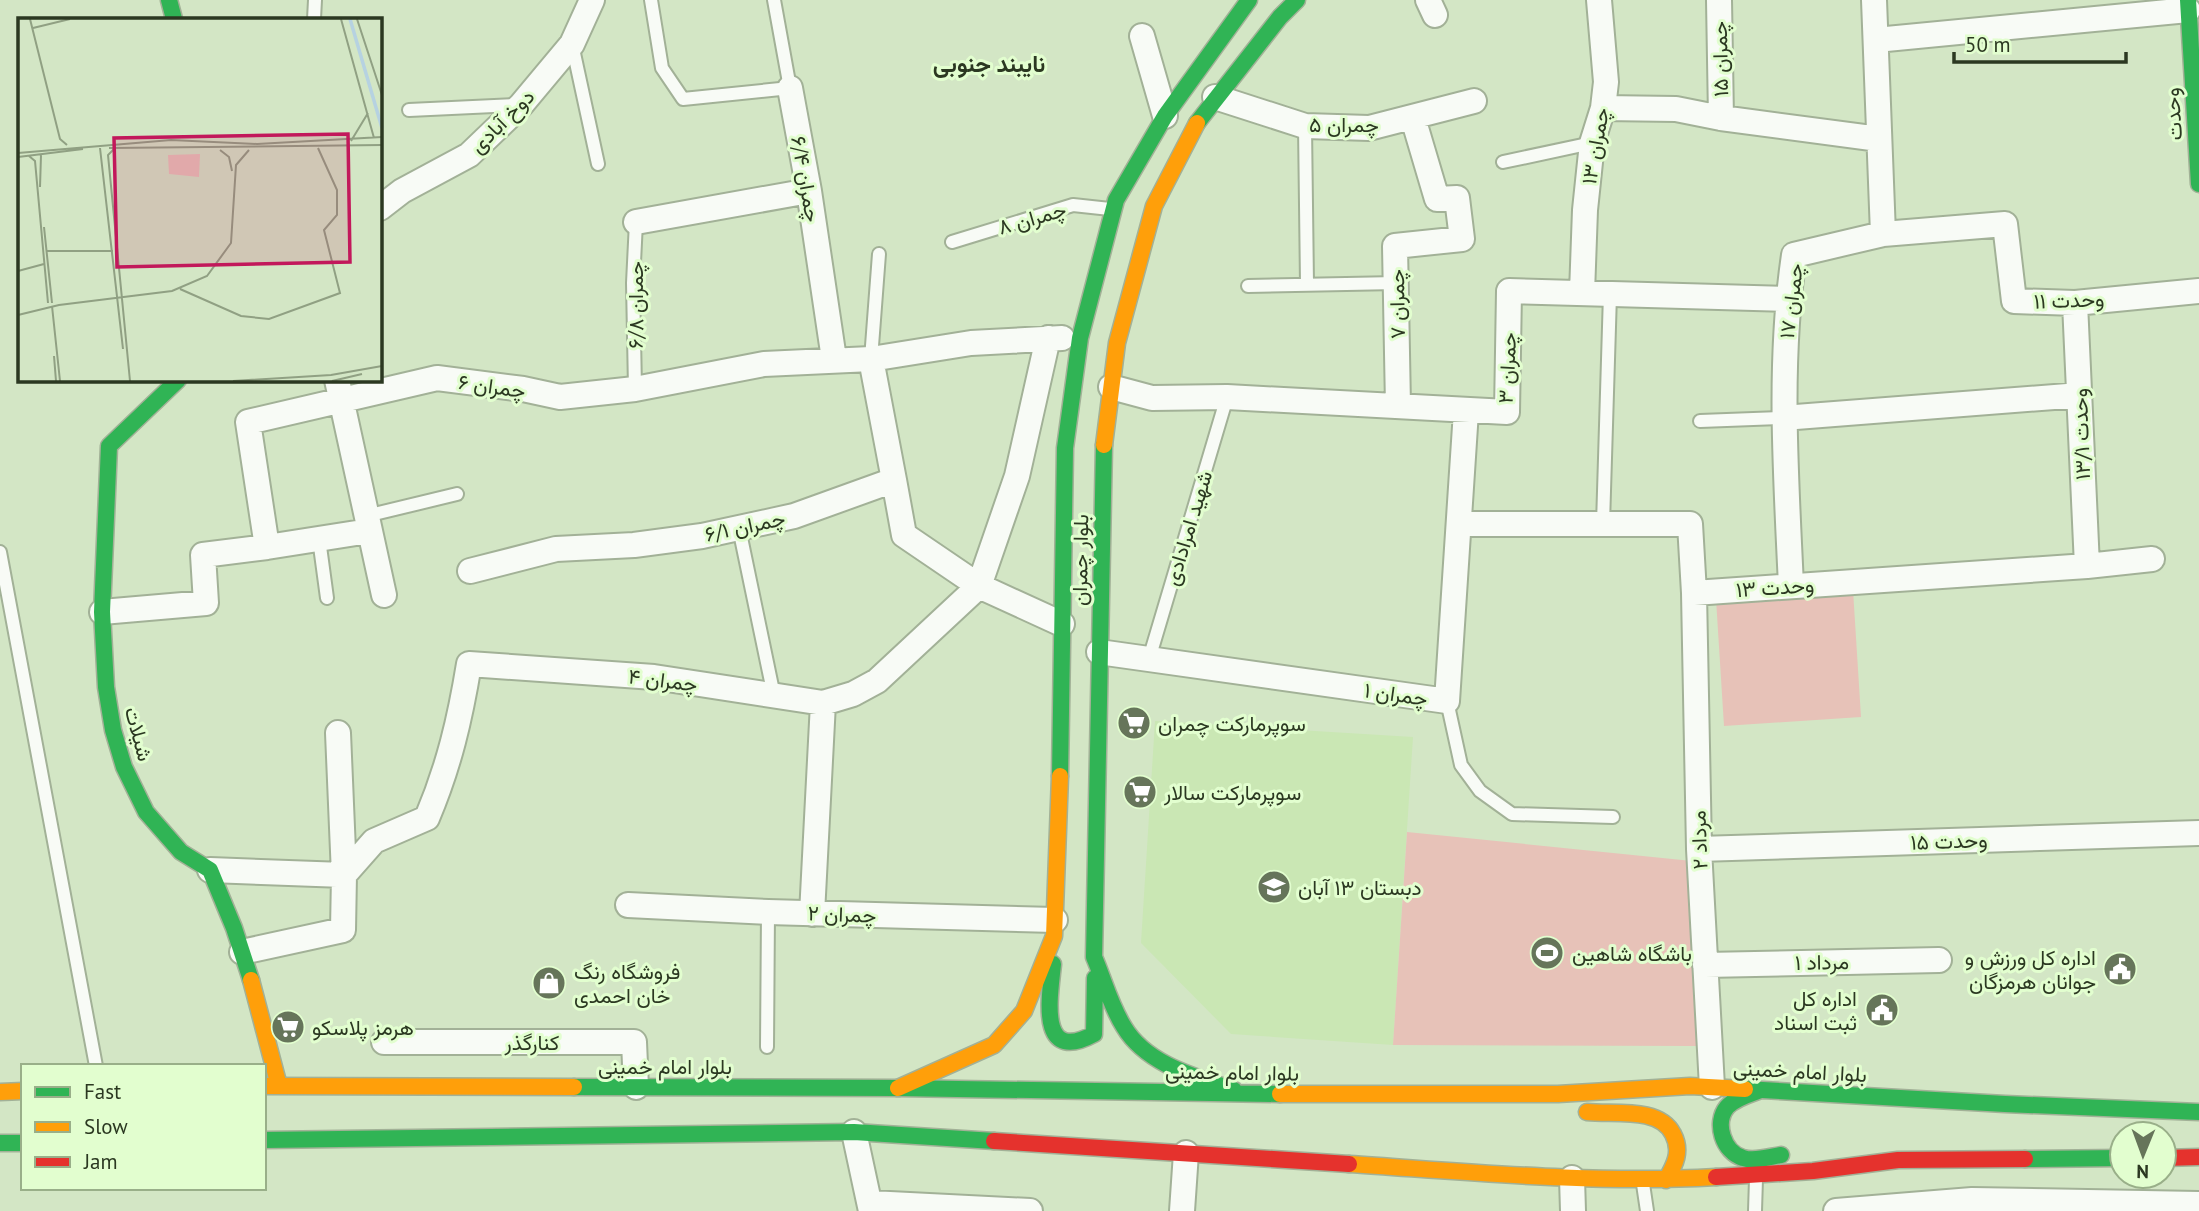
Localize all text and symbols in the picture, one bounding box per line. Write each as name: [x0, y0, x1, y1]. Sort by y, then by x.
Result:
inset map: [18, 18, 382, 382]
street label: چمران ۱۵: [1706, 21, 1735, 97]
scale bar: [1954, 21, 2126, 65]
text: 50 m: [1965, 31, 2011, 58]
district label: نایبند جنوبی: [933, 49, 1045, 79]
street label: دوخ آبادی: [464, 83, 541, 160]
street label: وحدت: [2158, 87, 2188, 141]
street label: چمران ۱۳: [1575, 106, 1616, 187]
street label: چمران ۵: [1309, 111, 1379, 139]
street label: چمران ۶/۴: [784, 134, 827, 224]
street label: چمران ۸: [995, 195, 1070, 242]
street label: چمران ۶/۸: [622, 261, 650, 349]
street label: چمران ۱۷: [1773, 262, 1810, 340]
street label: چمران ۷: [1383, 269, 1412, 339]
street label: وحدت ۱۱: [2033, 285, 2105, 315]
street label: چمران ۳: [1492, 332, 1523, 404]
street label: چمران ۶: [456, 368, 527, 405]
street label: وحدت ۱۳/۱: [2066, 388, 2096, 480]
street label: شهید امرادادی: [1158, 467, 1218, 589]
street label: چمران ۶/۱: [702, 504, 788, 549]
street label: بلوار چمران: [1066, 514, 1095, 606]
street label: وحدت ۱۳: [1735, 571, 1815, 603]
street label: چمران ۴: [627, 662, 699, 699]
street label: چمران ۱: [1363, 676, 1429, 713]
street label: شیلات: [119, 704, 159, 764]
supermarket icon: سوپرمارکت چمران: [1115, 704, 1153, 742]
place label: سوپرمارکت چمران: [1158, 710, 1306, 738]
supermarket icon: سوپرمارکت سالار: [1121, 773, 1159, 811]
place label: سوپرمارکت سالار: [1163, 779, 1301, 807]
street label: مرداد ۲: [1684, 810, 1714, 870]
street label: وحدت ۱۵: [1910, 826, 1988, 856]
school or university icon: دبستان ۱۳ آبان: [1255, 868, 1293, 906]
place label: دبستان ۱۳ آبان: [1298, 874, 1422, 901]
street label: چمران ۲: [807, 899, 877, 930]
sports icon: باشگاه شاهین: [1528, 934, 1566, 972]
place label: باشگاه شاهین: [1572, 940, 1692, 967]
place label: اداره کل ورزش و جوانان هرمزگان: [1965, 944, 2096, 995]
street label: مرداد ۱: [1795, 948, 1849, 976]
public building icon: اداره کل ورزش و جوانان هرمزگان: [2101, 950, 2139, 988]
place label: فروشگاه رنگ خان احمدی: [574, 958, 680, 1009]
shop icon: فروشگاه رنگ خان احمدی: [530, 964, 568, 1002]
place label: اداره کل ثبت اسناد: [1774, 985, 1857, 1036]
public building icon: اداره کل ثبت اسناد: [1863, 991, 1901, 1029]
supermarket icon: هرمز پلاسکو: [269, 1008, 307, 1046]
place label: هرمز پلاسکو: [312, 1014, 414, 1042]
street label: کنارگذر: [504, 1029, 559, 1056]
street label: بلوار امام خمینی: [598, 1053, 732, 1081]
street label: بلوار امام خمینی: [1732, 1054, 1868, 1089]
street label: بلوار امام خمینی: [1165, 1057, 1299, 1088]
legend: [21, 1064, 266, 1190]
text: Fast: [84, 1078, 121, 1105]
text: Slow: [84, 1113, 128, 1140]
north arrow: [2108, 1120, 2178, 1190]
text: Jam: [83, 1148, 118, 1175]
text: N: [2136, 1160, 2149, 1184]

